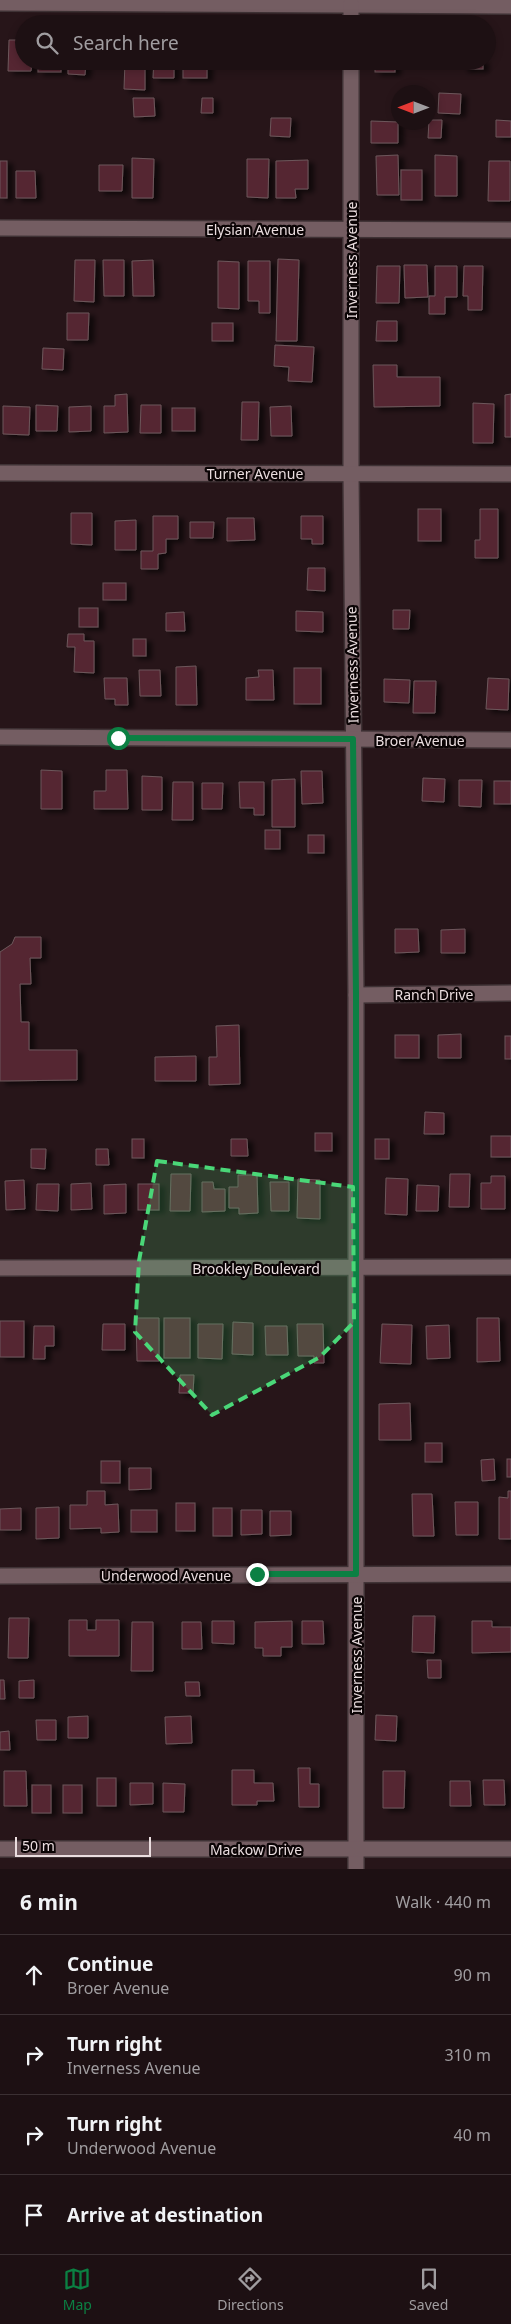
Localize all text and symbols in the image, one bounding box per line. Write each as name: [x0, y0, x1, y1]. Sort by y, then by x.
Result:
search box: [15, 15, 496, 70]
icon: search: [33, 29, 61, 57]
text: Search here: [73, 30, 179, 56]
north arrow: [391, 85, 436, 130]
street label: Inverness Avenue: [342, 201, 361, 318]
street label: Elysian Avenue: [206, 220, 304, 239]
street label: Turner Avenue: [207, 464, 303, 483]
street label: Inverness Avenue: [341, 606, 363, 724]
route start: [107, 727, 130, 750]
street label: Broer Avenue: [375, 731, 465, 750]
street label: Ranch Drive: [395, 985, 474, 1004]
street label: Brookley Boulevard: [192, 1259, 320, 1278]
route end: [246, 1563, 269, 1586]
street label: Underwood Avenue: [101, 1566, 231, 1585]
street label: Inverness Avenue: [347, 1596, 366, 1713]
scale bar: [15, 1834, 151, 1857]
text: 50 m: [22, 1836, 55, 1855]
street label: Mackow Drive: [210, 1840, 302, 1859]
text: 6 min: [20, 1888, 78, 1916]
text: Walk · 440 m: [396, 1891, 491, 1913]
text: Continue: [67, 1951, 153, 1977]
icon: ahead: [20, 1961, 48, 1989]
text: 90 m: [454, 1964, 491, 1986]
text: Broer Avenue: [67, 1977, 169, 1999]
text: Turn right: [67, 2031, 162, 2057]
icon: right: [20, 2041, 48, 2069]
text: 310 m: [444, 2044, 491, 2066]
text: Inverness Avenue: [67, 2057, 201, 2079]
text: Turn right: [67, 2111, 162, 2137]
icon: right: [20, 2121, 48, 2149]
text: 40 m: [454, 2124, 491, 2146]
text: Underwood Avenue: [67, 2137, 216, 2159]
icon: arrive: [20, 2201, 48, 2229]
text: Arrive at destination: [67, 2202, 263, 2228]
tab: Map: [63, 2265, 92, 2314]
tab: Directions: [217, 2265, 284, 2314]
tab: Saved: [409, 2265, 448, 2314]

